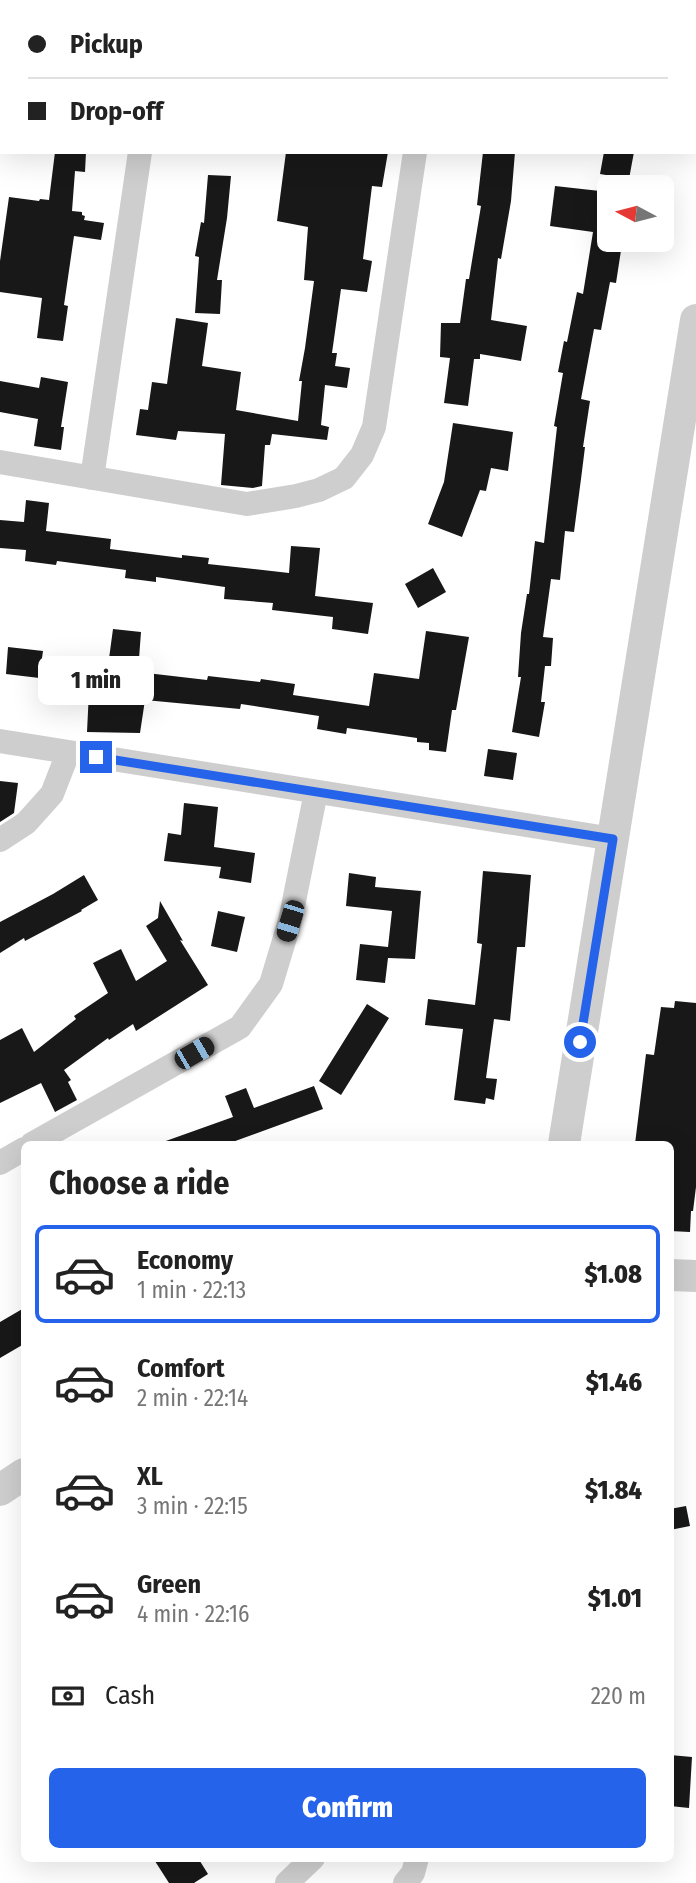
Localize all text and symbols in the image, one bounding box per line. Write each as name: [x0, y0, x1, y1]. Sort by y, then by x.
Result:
text: Pickup: [70, 29, 143, 60]
text: Drop-off: [70, 96, 163, 127]
north arrow: [597, 175, 674, 252]
map controls: [597, 175, 674, 252]
callout: 1 min: [38, 656, 154, 704]
text: 1 min: [71, 666, 121, 694]
route end: [80, 741, 112, 773]
car: [274, 898, 307, 944]
route start: [564, 1026, 596, 1058]
car: [171, 1033, 218, 1073]
text: Choose a ride: [49, 1164, 230, 1202]
icon: car: [53, 1243, 116, 1306]
text: Economy: [137, 1245, 233, 1276]
text: $1.08: [585, 1259, 642, 1290]
text: 1 min · 22:13: [137, 1276, 246, 1304]
icon: car: [53, 1351, 116, 1414]
text: Comfort: [137, 1353, 225, 1384]
text: $1.46: [586, 1367, 642, 1398]
text: 2 min · 22:14: [137, 1384, 248, 1412]
icon: car: [53, 1459, 116, 1522]
text: XL: [137, 1461, 163, 1492]
text: $1.84: [585, 1475, 642, 1506]
text: 3 min · 22:15: [137, 1492, 248, 1520]
icon: car: [53, 1567, 116, 1630]
text: Green: [137, 1569, 201, 1600]
text: $1.01: [588, 1583, 642, 1614]
text: 4 min · 22:16: [137, 1600, 249, 1628]
icon: cash: [49, 1677, 87, 1715]
text: Cash: [105, 1680, 155, 1711]
text: 220 m: [591, 1682, 646, 1710]
button: Confirm: [49, 1768, 646, 1848]

